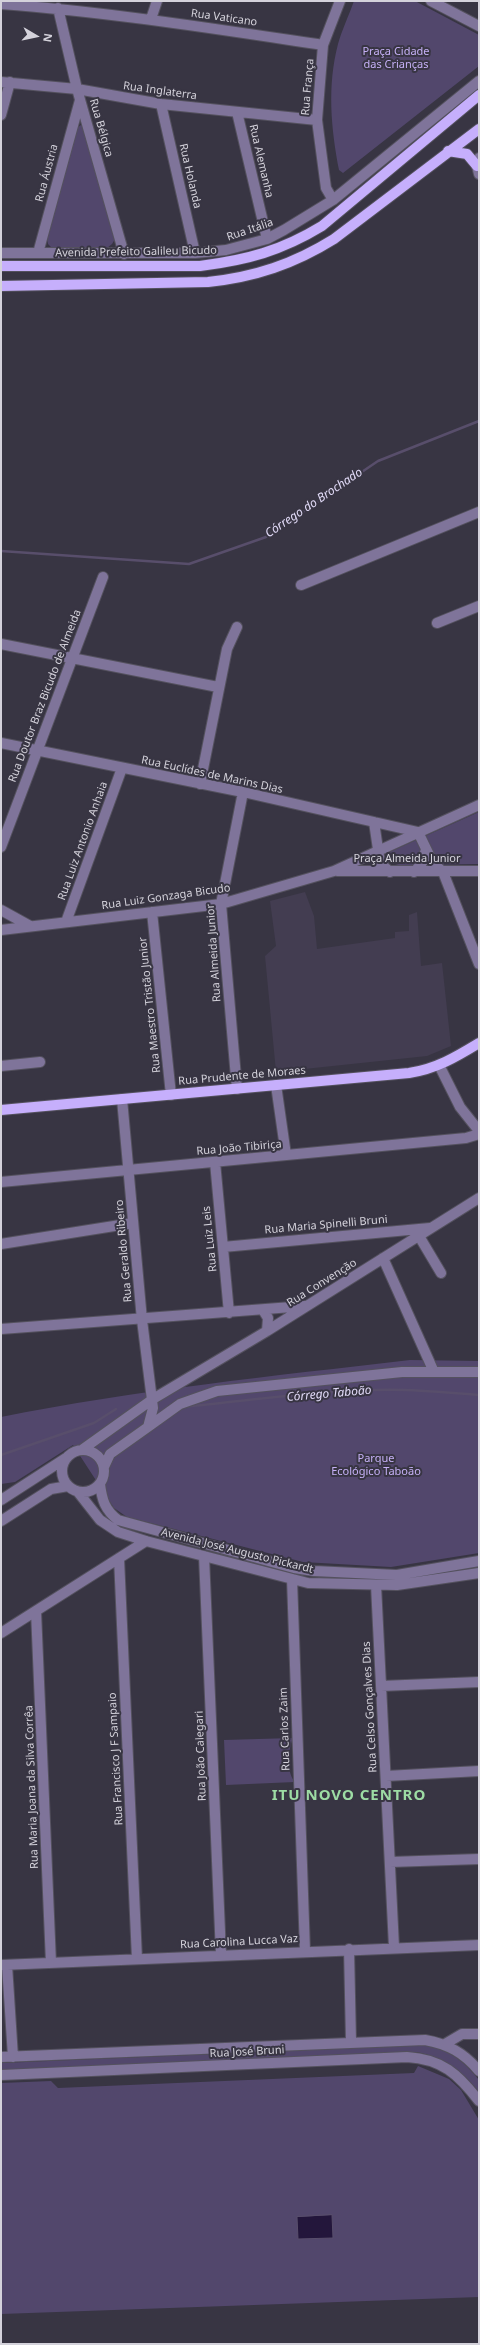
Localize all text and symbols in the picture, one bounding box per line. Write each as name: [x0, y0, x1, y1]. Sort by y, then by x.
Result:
street label: Rua Vaticano: [190, 7, 258, 29]
north arrow: [16, 16, 56, 56]
text: N: [40, 32, 56, 44]
park label: Praça Cidade das Crianças: [362, 45, 430, 71]
street label: Rua França: [299, 58, 317, 116]
street label: Rua Inglaterra: [122, 79, 198, 103]
street label: Rua Bélgica: [86, 97, 116, 159]
street label: Rua Alemanha: [246, 123, 276, 199]
street label: Rua Holanda: [176, 142, 204, 210]
street label: Rua Áustria: [33, 143, 61, 203]
street label: Rua Itália: [225, 216, 275, 244]
street label: Avenida Prefeito Galileu Bicudo: [55, 244, 217, 260]
water label: Córrego do Brochado: [263, 465, 365, 541]
street label: Rua Doutor Braz Bicudo de Almeida: [6, 608, 84, 784]
street label: Rua Euclídes de Marins Dias: [140, 754, 284, 796]
street label: Rua Luiz Antonio Anhaia: [55, 780, 111, 902]
street label: Praça Almeida Junior: [353, 852, 461, 866]
street label: Rua Luiz Gonzaga Bicudo: [101, 881, 231, 913]
street label: Rua Almeida Junior: [204, 904, 224, 1002]
street label: Rua Maestro Tristão Junior: [136, 936, 164, 1074]
street label: Rua Prudente de Moraes: [178, 1064, 306, 1088]
street label: Rua João Tibiriça: [196, 1138, 282, 1158]
street label: Rua Geraldo Ribeiro: [113, 1199, 135, 1303]
street label: Rua Luiz Leis: [200, 1205, 220, 1273]
street label: Rua Maria Spinelli Bruni: [264, 1213, 388, 1237]
street label: Rua Convenção: [285, 1256, 359, 1310]
water label: Córrego Taboão: [286, 1383, 372, 1405]
park label: Parque Ecológico Taboão: [331, 1452, 421, 1478]
street label: Avenida José Augusto Pickardt: [160, 1526, 314, 1576]
street label: Rua Celso Gonçalves Dias: [360, 1641, 380, 1773]
street label: Rua Carlos Zaim: [277, 1687, 293, 1771]
street label: Rua Francisco J F Sampaio: [106, 1692, 126, 1826]
street label: Rua Maria Joana da Silva Corrêa: [23, 1705, 41, 1869]
street label: Rua João Calegari: [193, 1711, 209, 1801]
district label: ITU NOVO CENTRO: [272, 1787, 426, 1805]
street label: Rua Carolina Lucca Vaz: [180, 1932, 298, 1952]
street label: Rua José Bruni: [209, 2043, 285, 2061]

